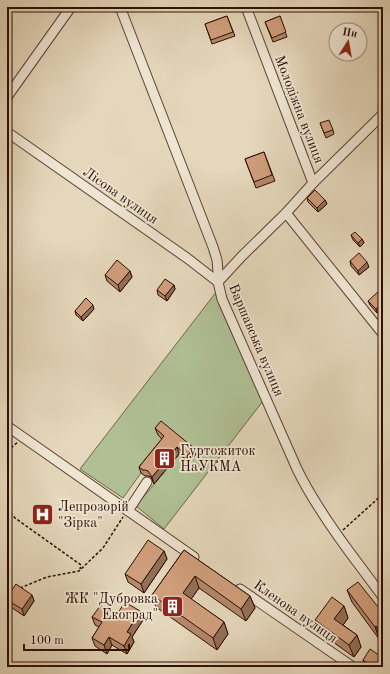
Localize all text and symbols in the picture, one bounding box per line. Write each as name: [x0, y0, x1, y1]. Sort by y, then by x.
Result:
north arrow: [328, 22, 368, 62]
text: Пн: [341, 27, 358, 41]
street label: Молодіжна вулиця: [272, 53, 326, 165]
street label: Лісова вулиця: [80, 165, 161, 227]
street label: Варшавська вулиця: [226, 282, 286, 399]
place label: Гуртожиток НаУКМА: [180, 444, 256, 474]
building icon: Гуртожиток НаУКМА: [151, 445, 177, 471]
place label: Лепрозорій "Зірка": [58, 500, 129, 530]
hospital icon: Лепрозорій "Зірка": [29, 501, 55, 527]
street label: Кленова вулиця: [251, 578, 340, 646]
place label: ЖК "Дубровка Екоград": [65, 592, 158, 622]
building icon: ЖК "Дубровка Екоград": [160, 593, 186, 619]
scale bar: [24, 626, 129, 652]
text: 100 m: [30, 635, 64, 647]

